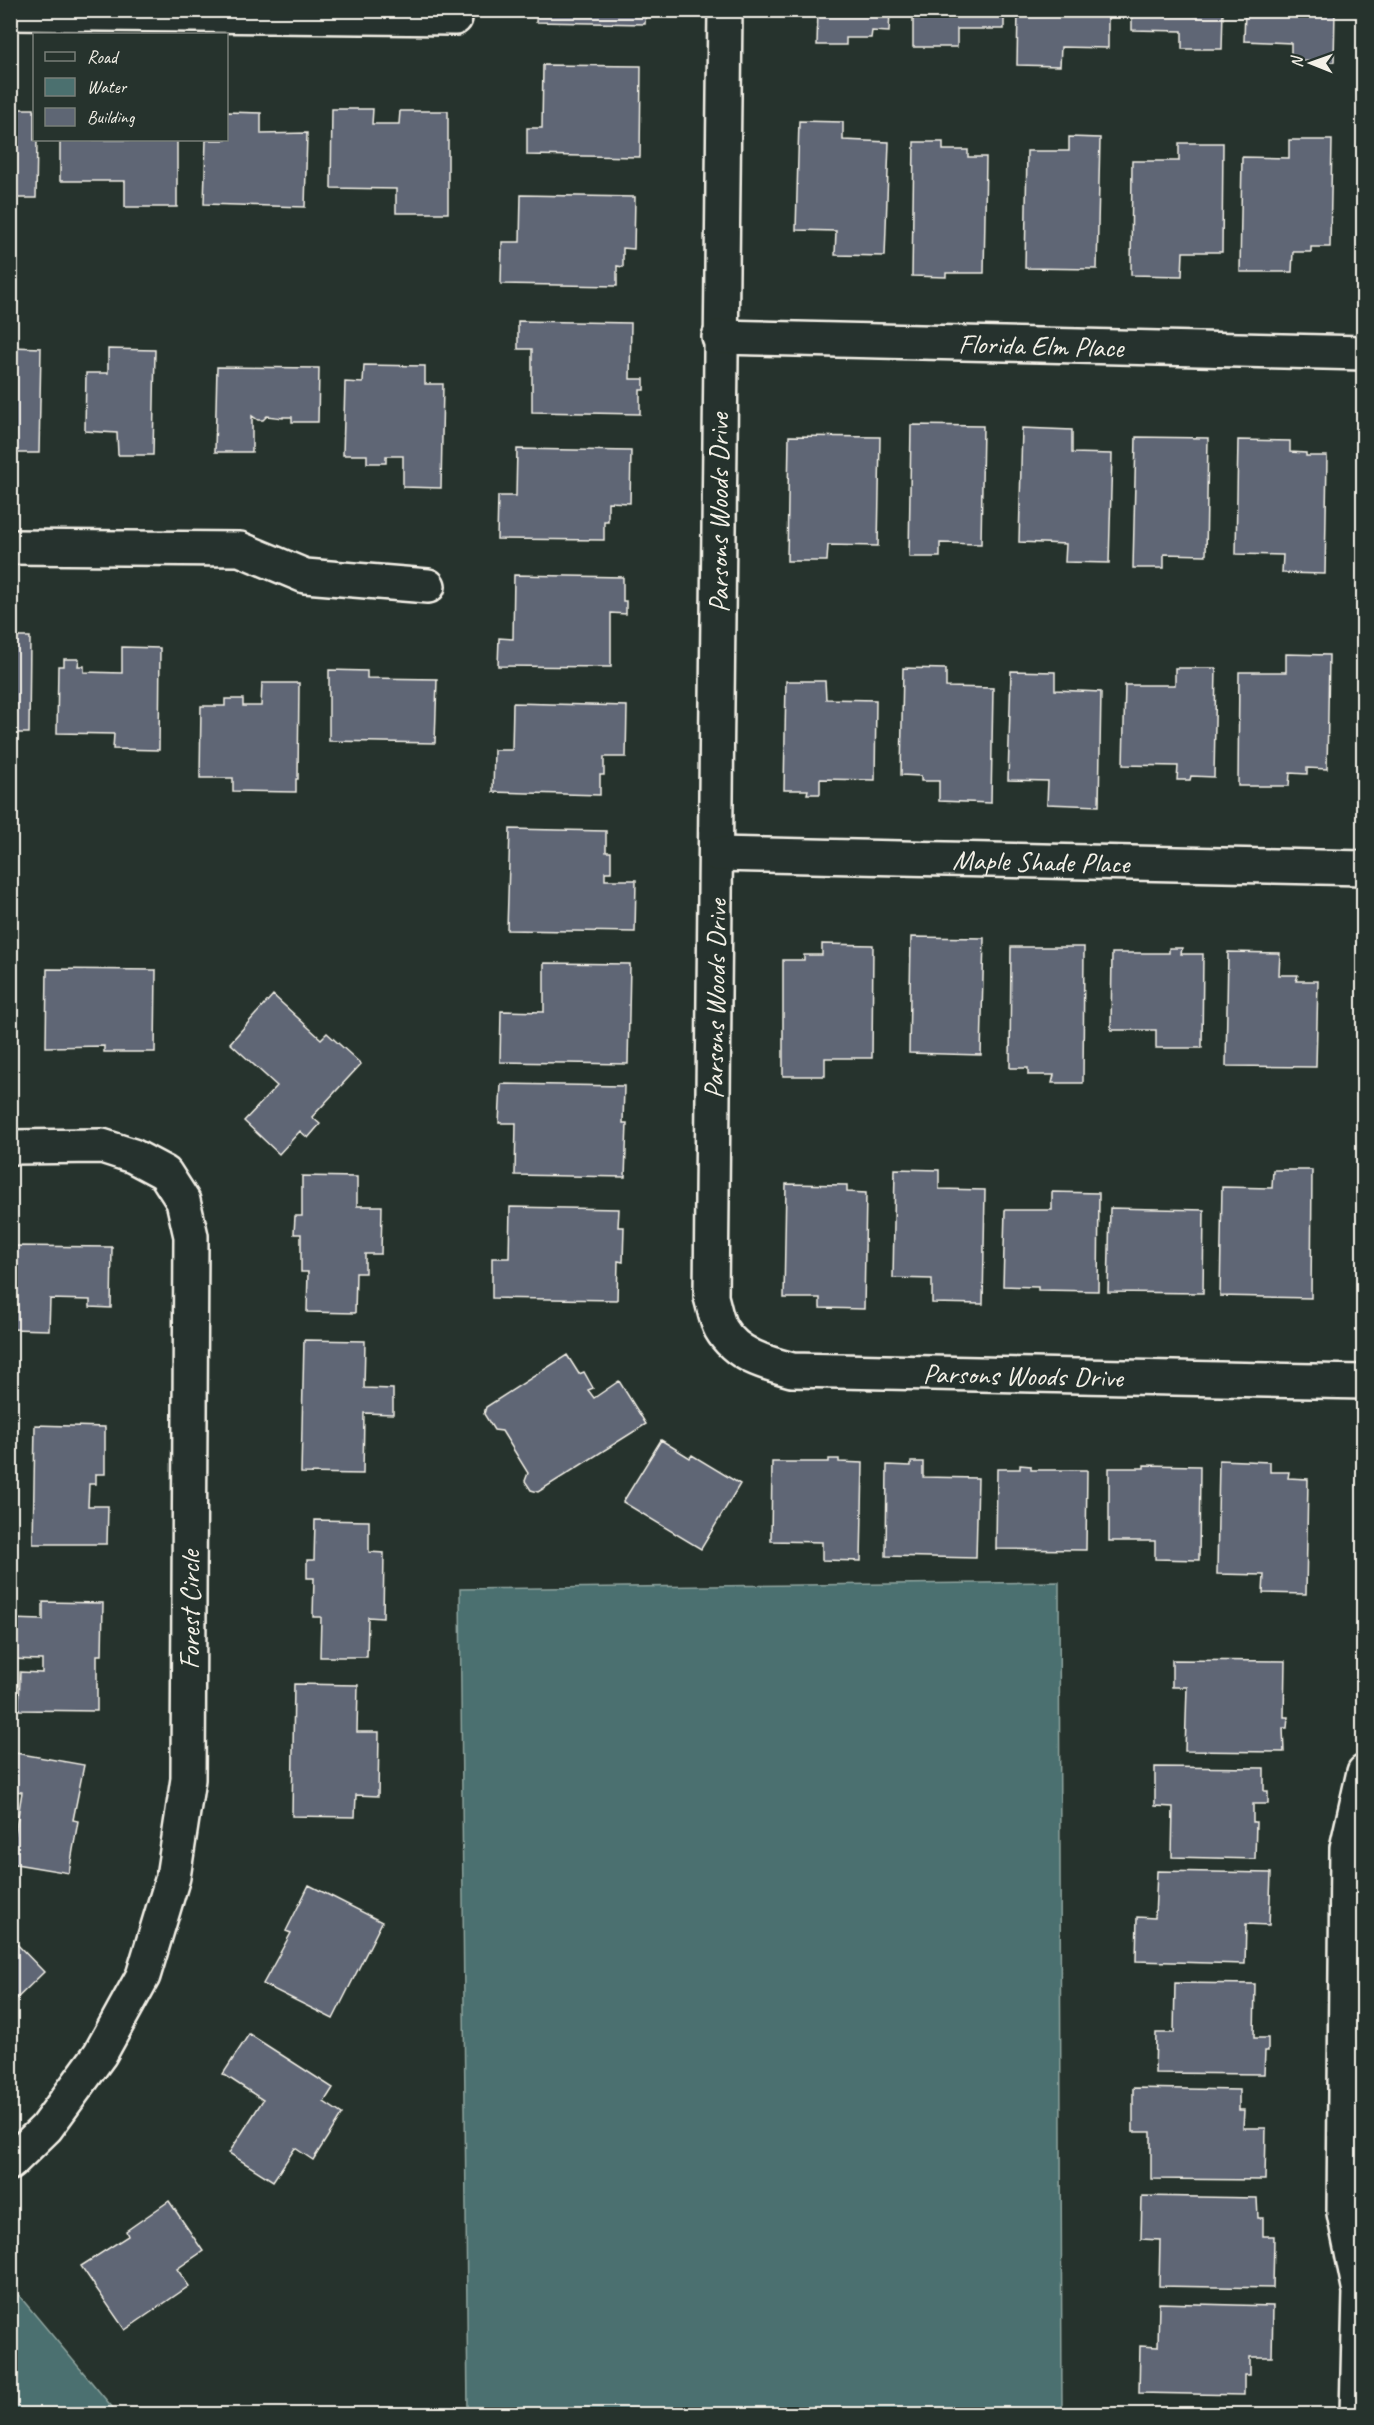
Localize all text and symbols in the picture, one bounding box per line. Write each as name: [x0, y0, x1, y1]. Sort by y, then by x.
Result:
legend: [33, 33, 228, 141]
north arrow: [1281, 33, 1341, 93]
text: Road: [87, 46, 120, 68]
text: N: [1287, 55, 1307, 68]
text: Water: [87, 76, 128, 98]
text: Building: [87, 106, 136, 128]
street label: Florida Elm Place: [958, 325, 1126, 365]
street label: Parsons Woods Drive: [701, 411, 736, 613]
street label: Maple Shade Place: [952, 842, 1132, 880]
street label: Parsons Woods Drive: [696, 897, 734, 1099]
street label: Parsons Woods Drive: [923, 1355, 1125, 1394]
street label: Forest Circle: [172, 1549, 207, 1670]

